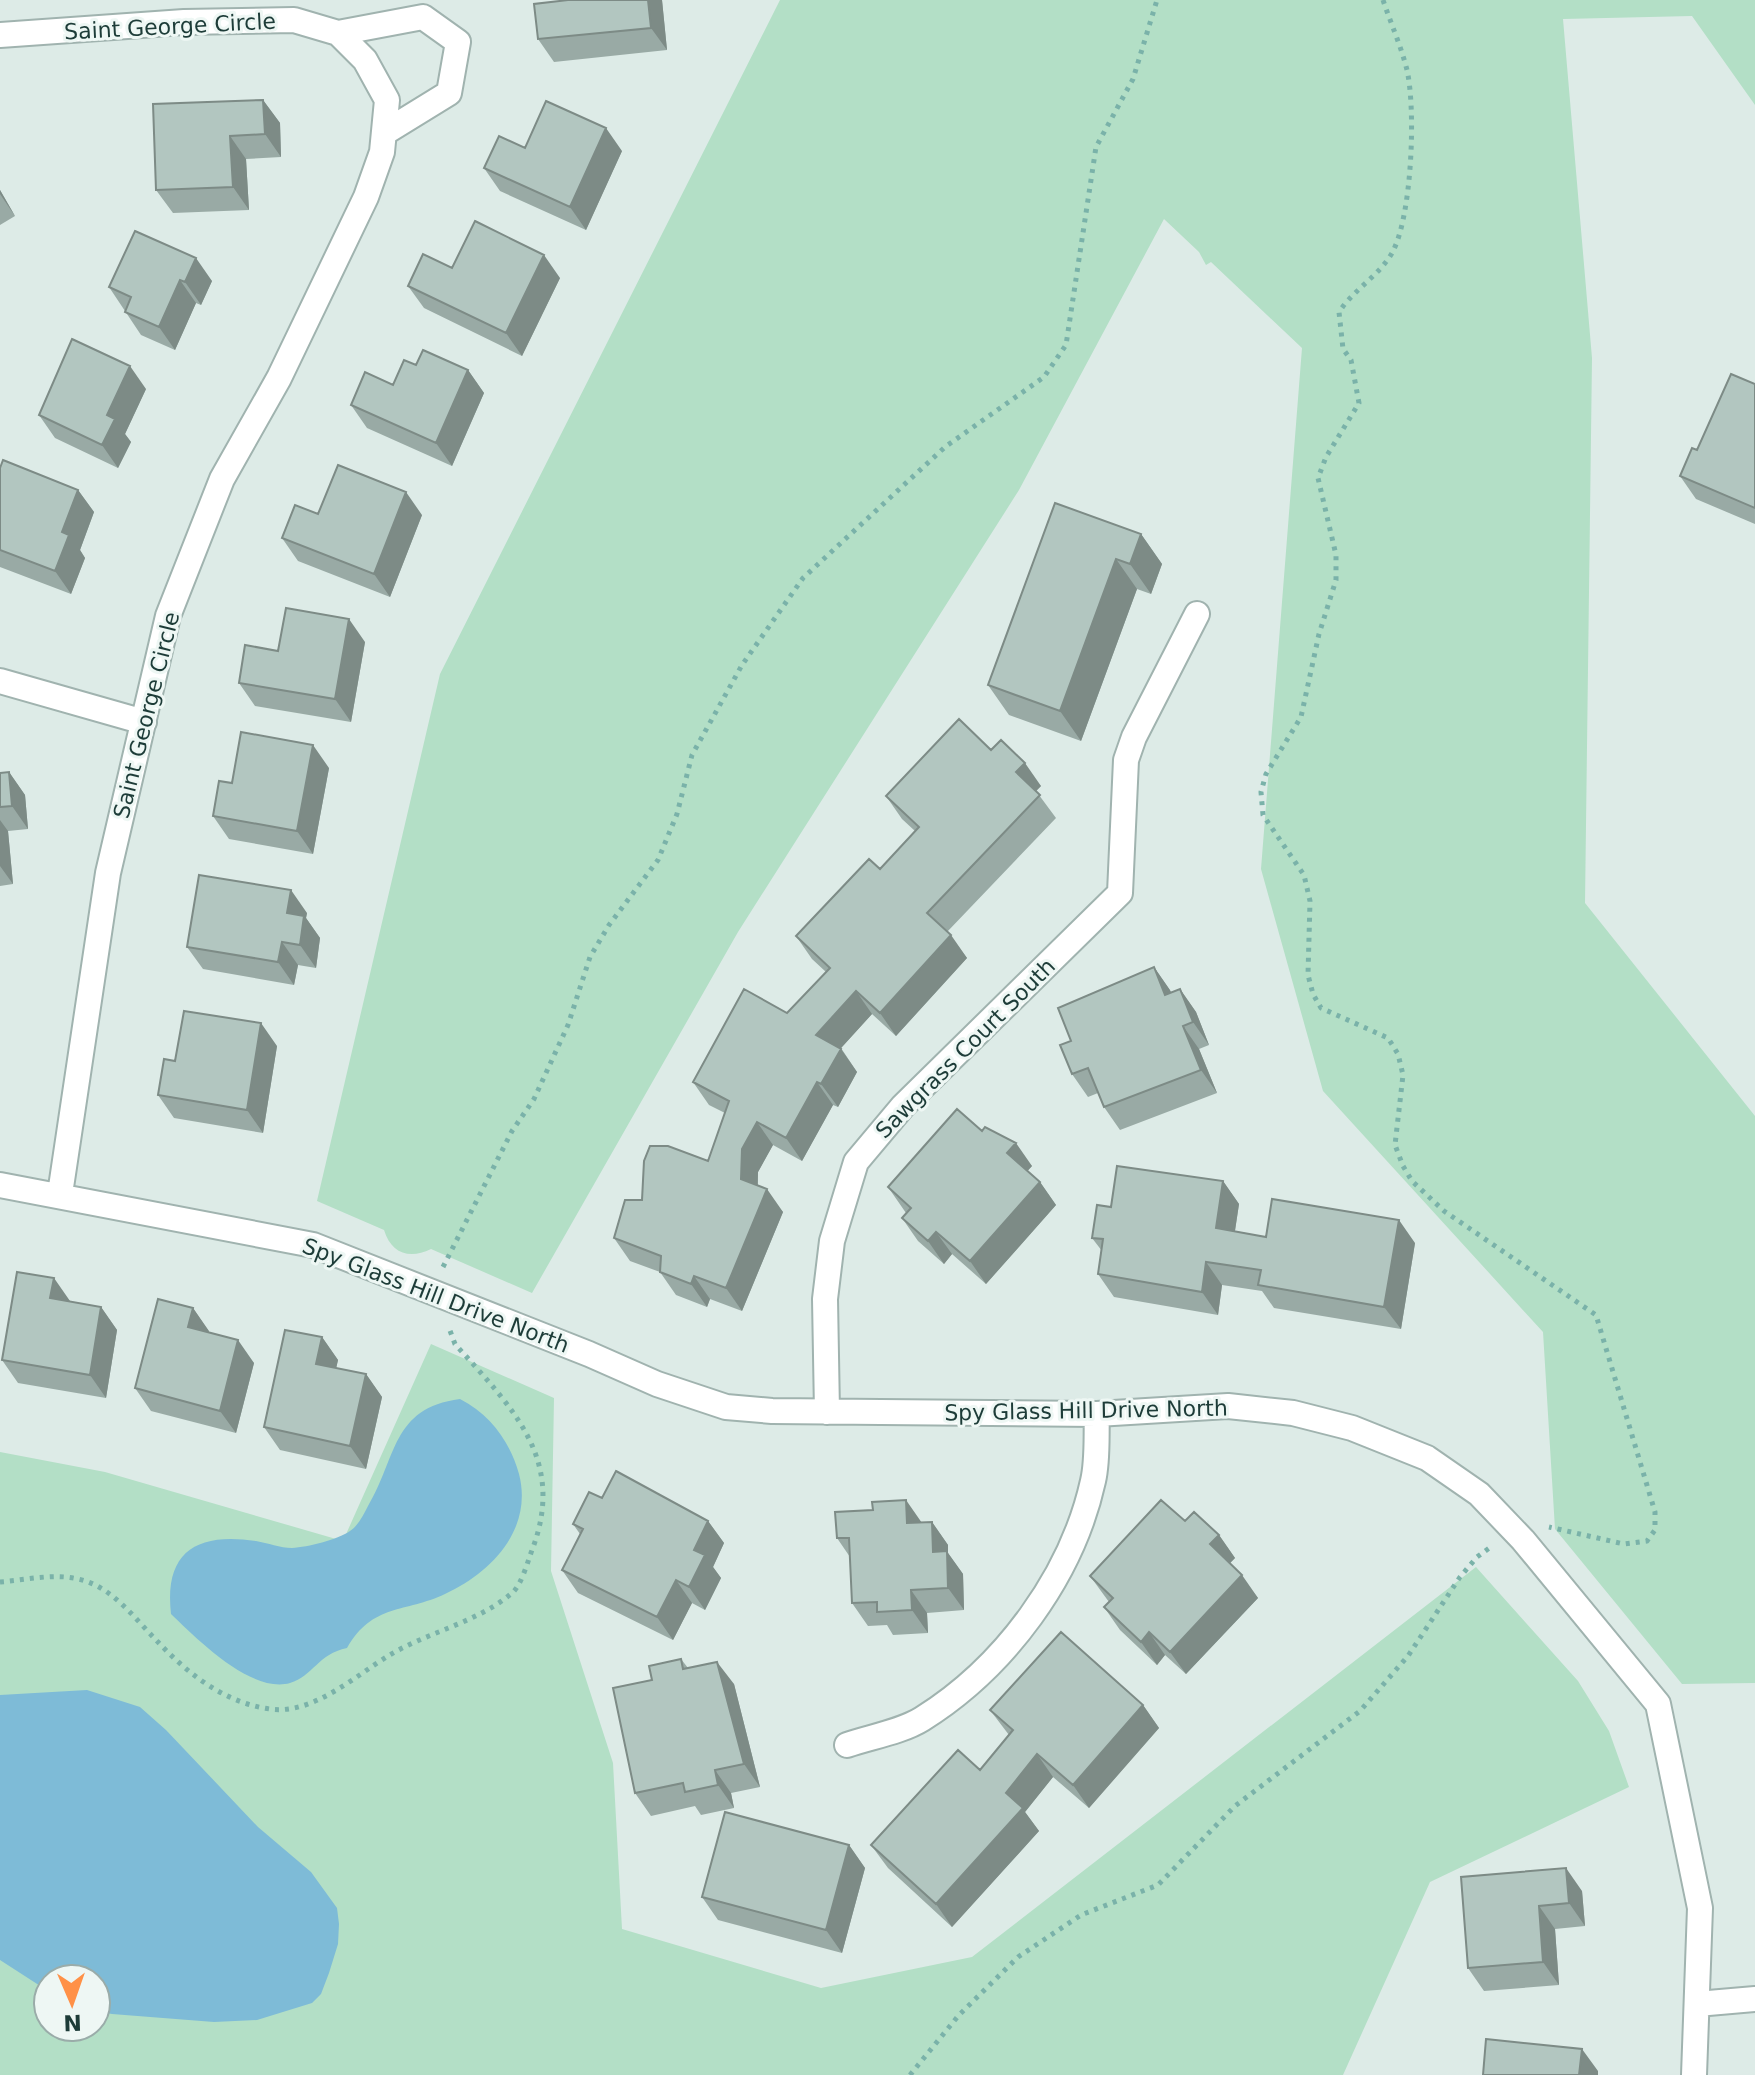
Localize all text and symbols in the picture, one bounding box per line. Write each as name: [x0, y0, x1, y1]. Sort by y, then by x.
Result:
street label: Saint George Circle: [63, 8, 277, 45]
street label: Saint George Circle: [109, 609, 184, 821]
street label: Sawgrass Court South: [871, 954, 1060, 1143]
street label: Spy Glass Hill Drive North: [299, 1233, 573, 1358]
street label: Spy Glass Hill Drive North: [944, 1396, 1228, 1425]
north arrow: [32, 1963, 112, 2043]
text: N: [63, 2010, 82, 2035]

